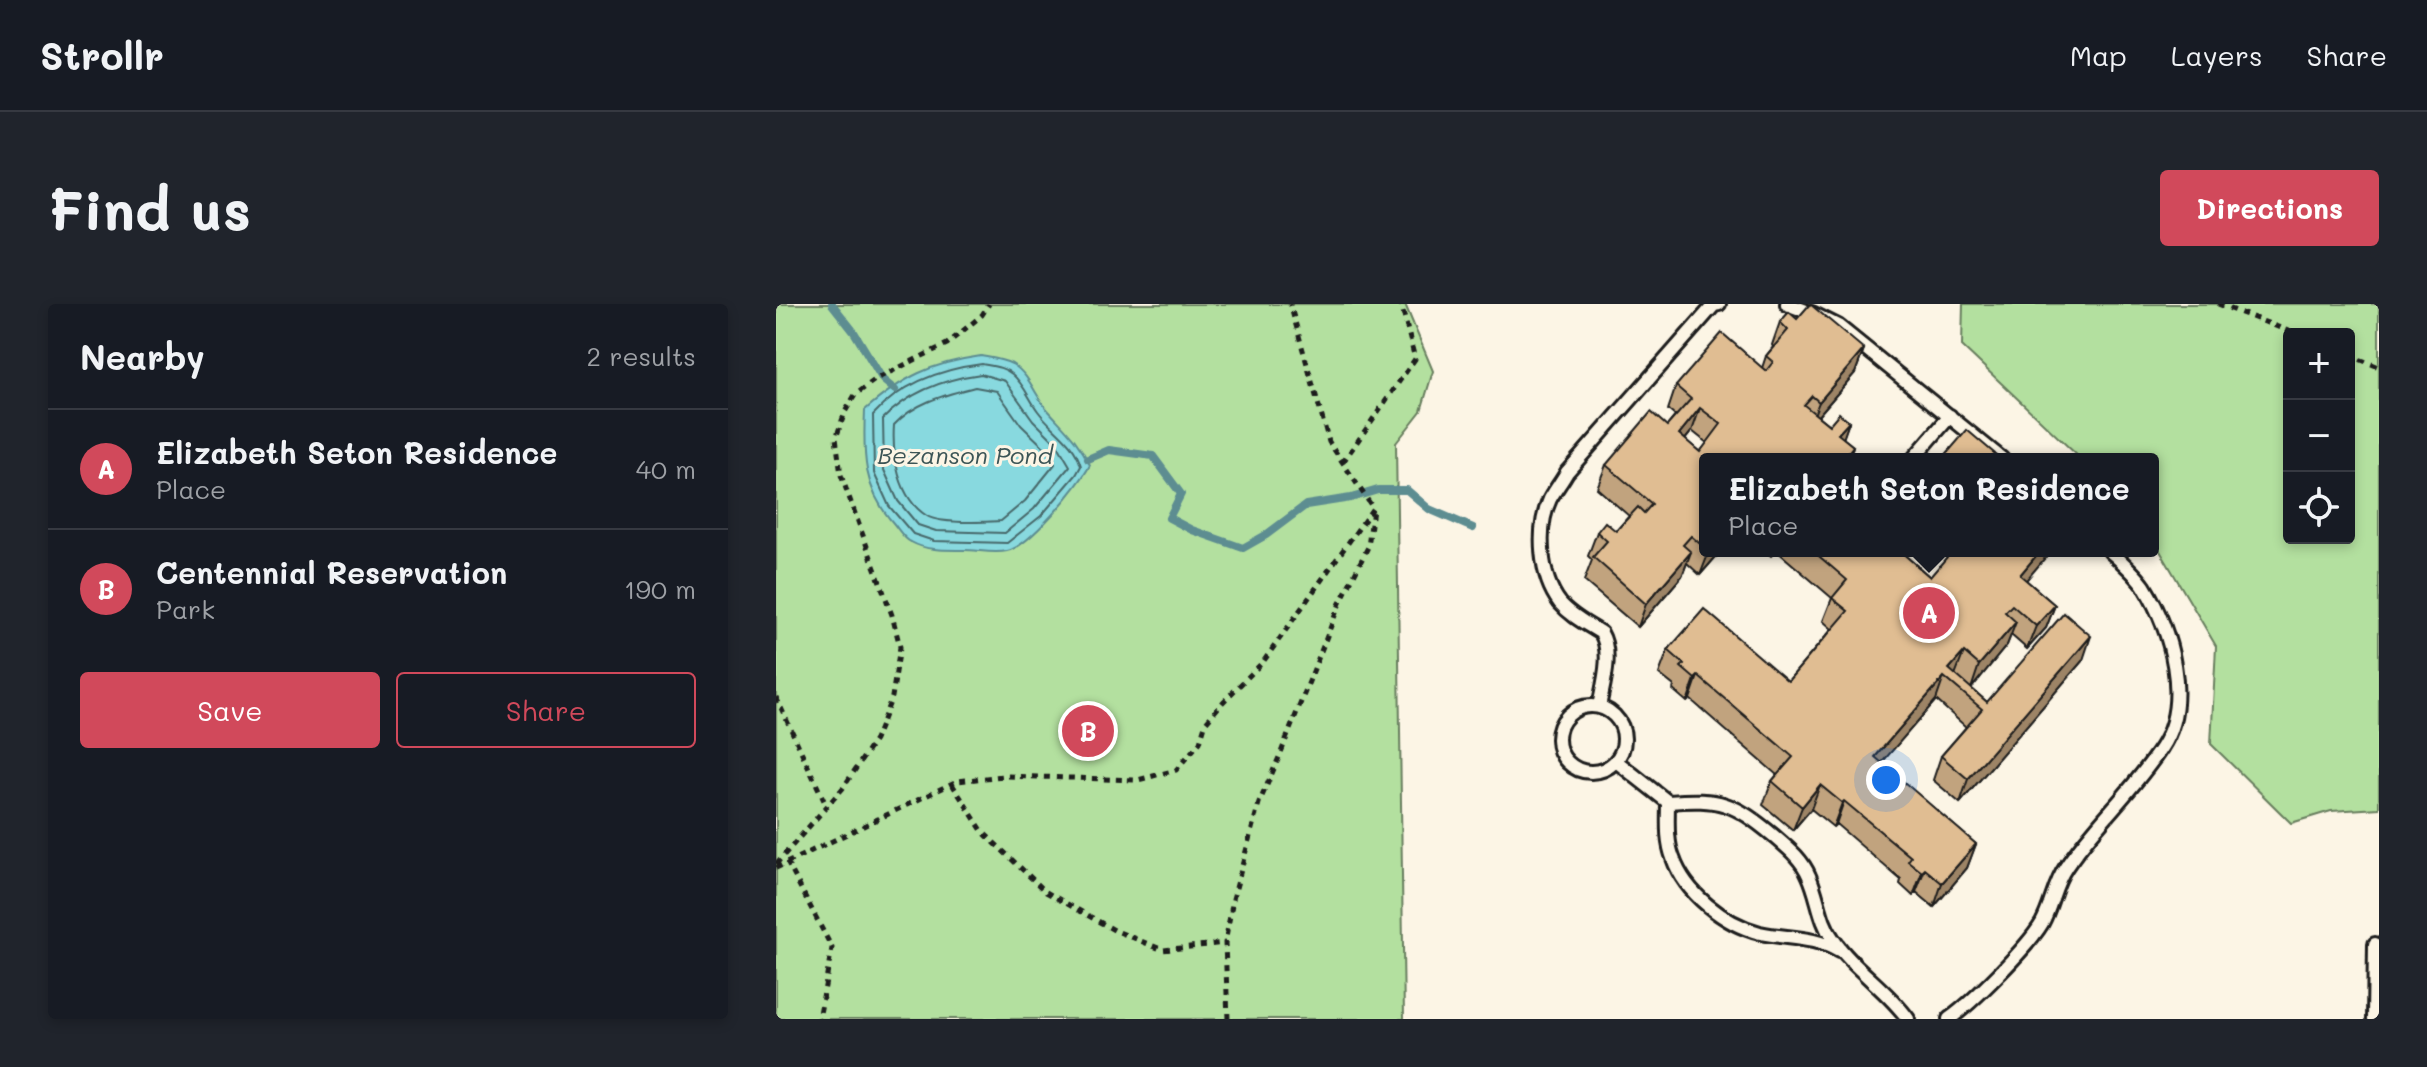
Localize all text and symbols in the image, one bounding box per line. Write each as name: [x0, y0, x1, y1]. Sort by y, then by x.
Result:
text: Strollr: [40, 30, 164, 80]
text: Map: [2070, 37, 2127, 73]
text: Layers: [2171, 37, 2263, 73]
text: Share: [2307, 37, 2387, 73]
button: Directions: [2160, 170, 2379, 246]
text: Find us: [48, 172, 251, 245]
map controls: [2283, 328, 2355, 544]
button: +: [2283, 328, 2355, 400]
text: Nearby: [80, 334, 205, 379]
text: 2 results: [587, 339, 696, 373]
button: −: [2283, 400, 2355, 472]
text: Elizabeth Seton Residence: [156, 432, 557, 472]
water label: Bezanson Pond: [877, 439, 1055, 470]
text: A: [97, 452, 115, 486]
text: 40 m: [636, 452, 696, 486]
popup: [1699, 453, 2159, 557]
text: Elizabeth Seton Residence: [1728, 468, 2130, 508]
text: Place: [156, 472, 226, 506]
button: locate: [2283, 472, 2355, 544]
text: Place: [1728, 508, 1798, 542]
text: Centennial Reservation: [156, 552, 507, 592]
text: B: [97, 572, 115, 606]
text: 190 m: [624, 572, 696, 606]
pin: A: [1903, 583, 1955, 643]
text: Park: [156, 592, 215, 626]
button: Save: [80, 672, 380, 748]
button: Share: [396, 672, 696, 748]
pin: B: [1062, 701, 1114, 761]
your location: [1866, 760, 1906, 800]

